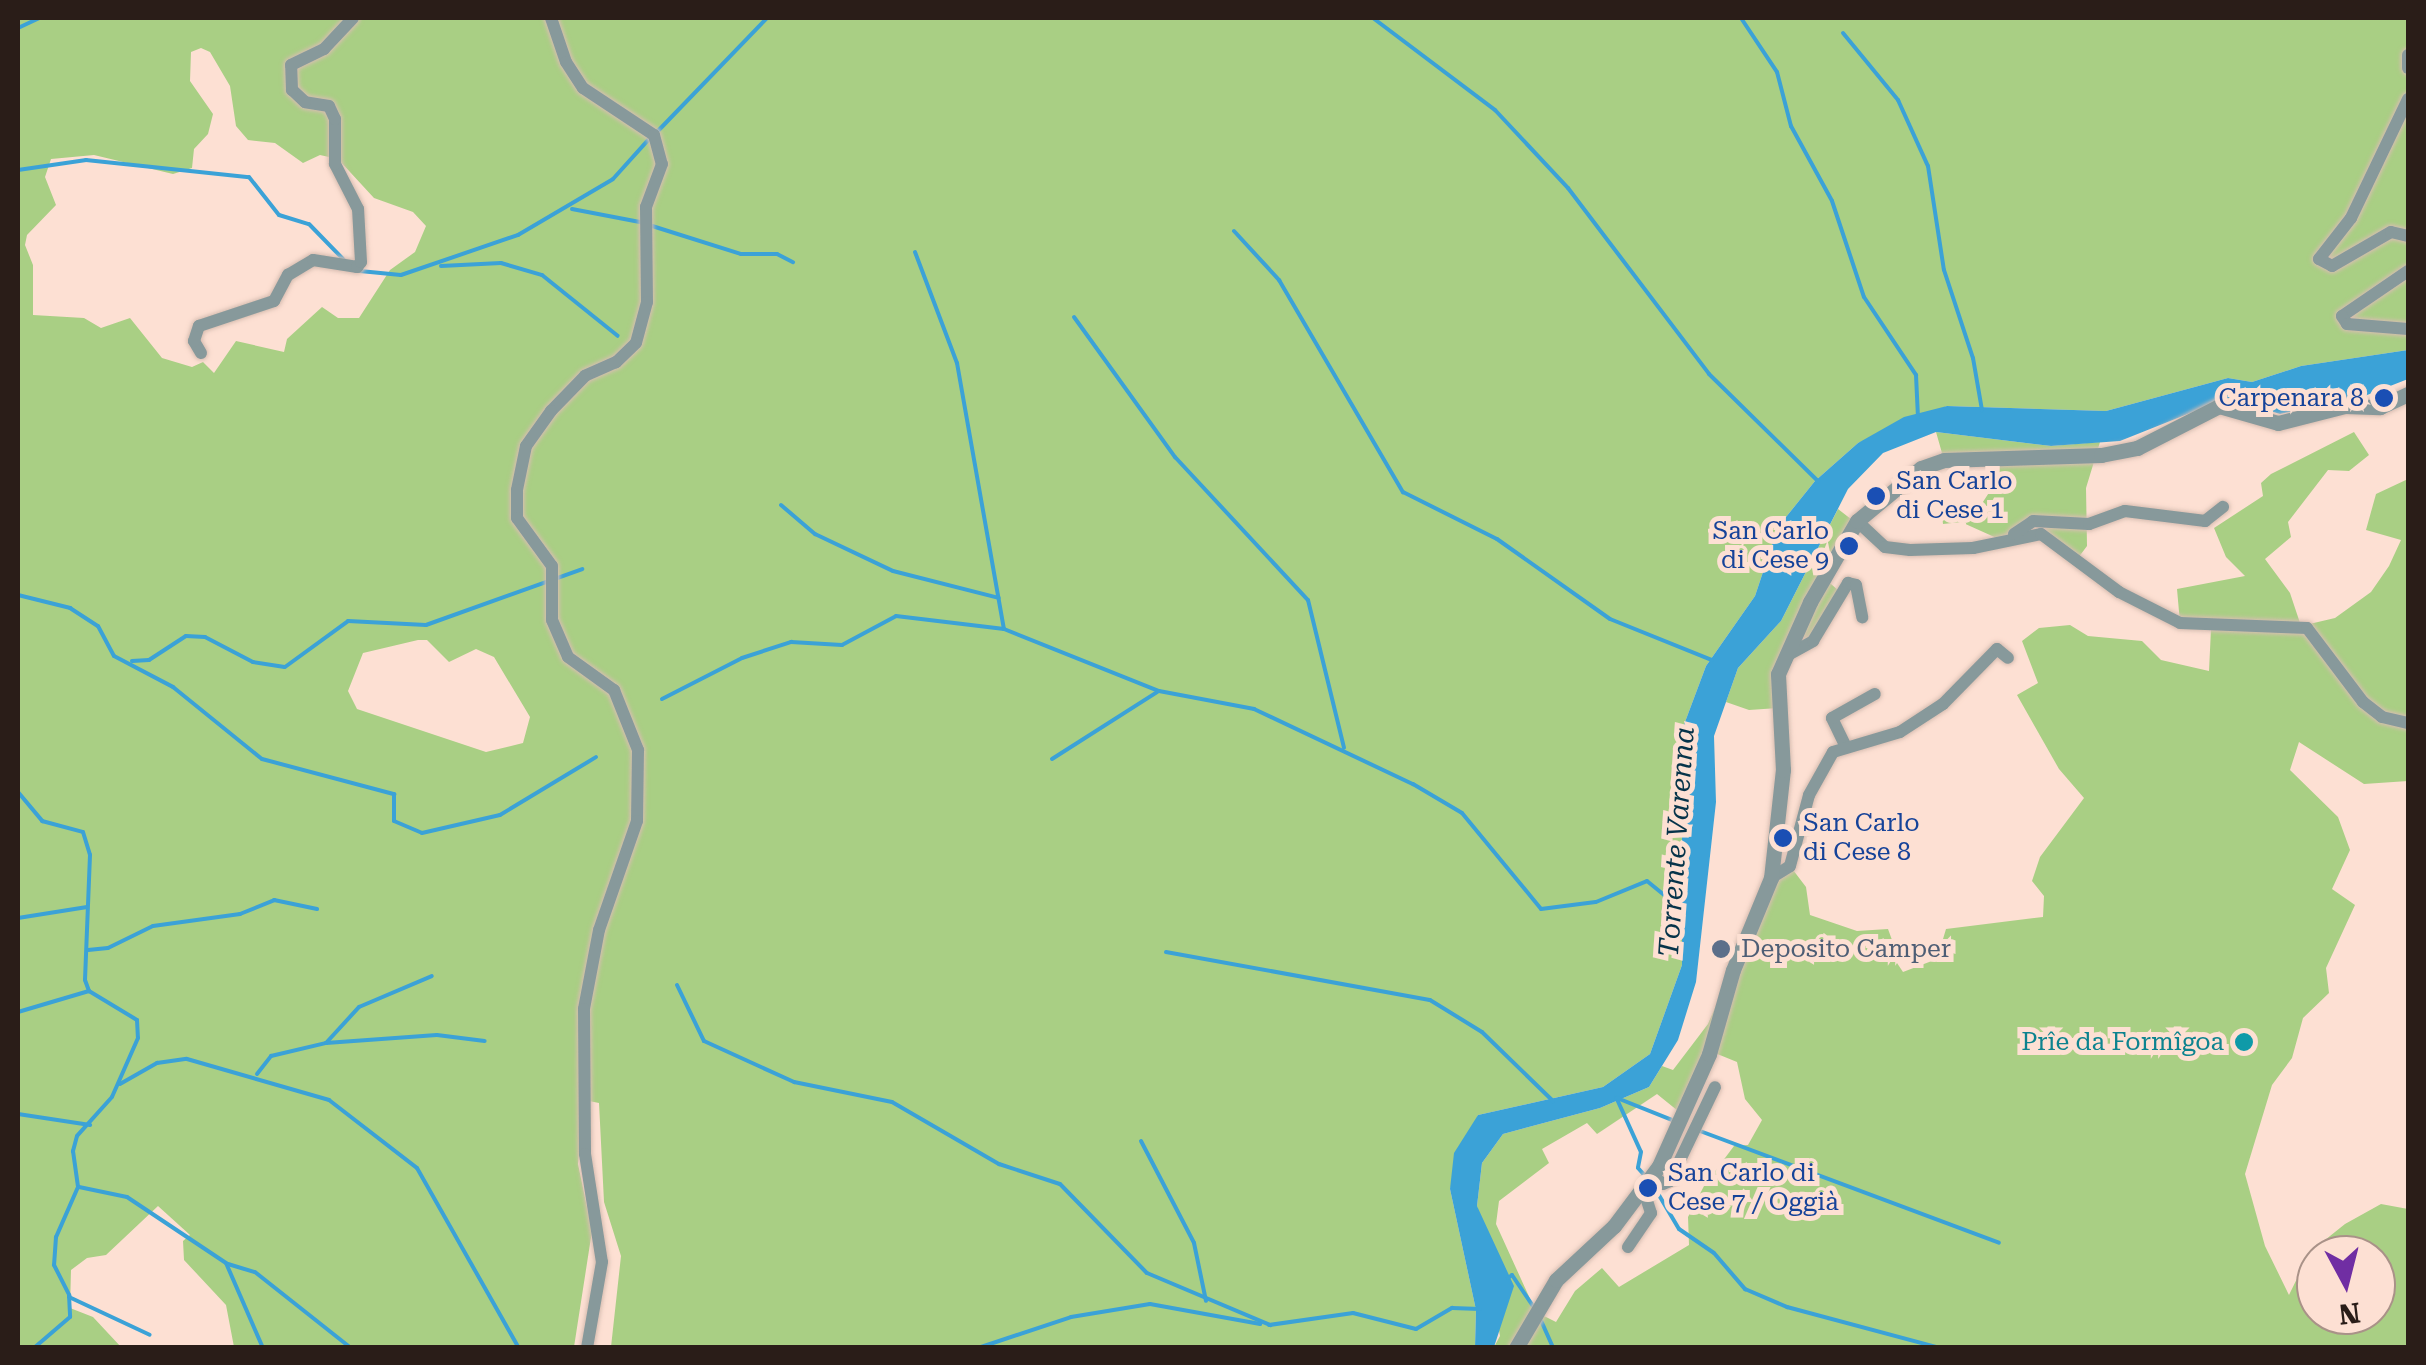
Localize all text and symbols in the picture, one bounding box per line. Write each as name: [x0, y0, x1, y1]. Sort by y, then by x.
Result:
place label: Carpenara 8: [2219, 383, 2364, 413]
marker: Carpenara 8: [2373, 387, 2395, 409]
place label: San Carlo di Cese 1: [1896, 467, 2013, 526]
marker: San Carlo di Cese 1: [1865, 485, 1887, 507]
place label: San Carlo di Cese 9: [1712, 517, 1829, 576]
marker: San Carlo di Cese 9: [1838, 535, 1860, 557]
water label: Torrente Varenna: [1652, 725, 1702, 959]
place label: San Carlo di Cese 8: [1803, 809, 1920, 868]
marker: San Carlo di Cese 8: [1772, 827, 1794, 849]
place label: Deposito Camper: [1741, 934, 1951, 964]
marker: Deposito Camper: [1710, 938, 1732, 960]
place label: Prîe da Formîgoa: [2021, 1027, 2224, 1057]
marker: Prîe da Formîgoa: [2233, 1031, 2255, 1053]
place label: San Carlo di Cese 7 / Oggià: [1668, 1159, 1839, 1218]
marker: San Carlo di Cese 7 / Oggià: [1637, 1177, 1659, 1199]
north arrow: [2296, 1235, 2396, 1335]
text: N: [2337, 1296, 2362, 1331]

